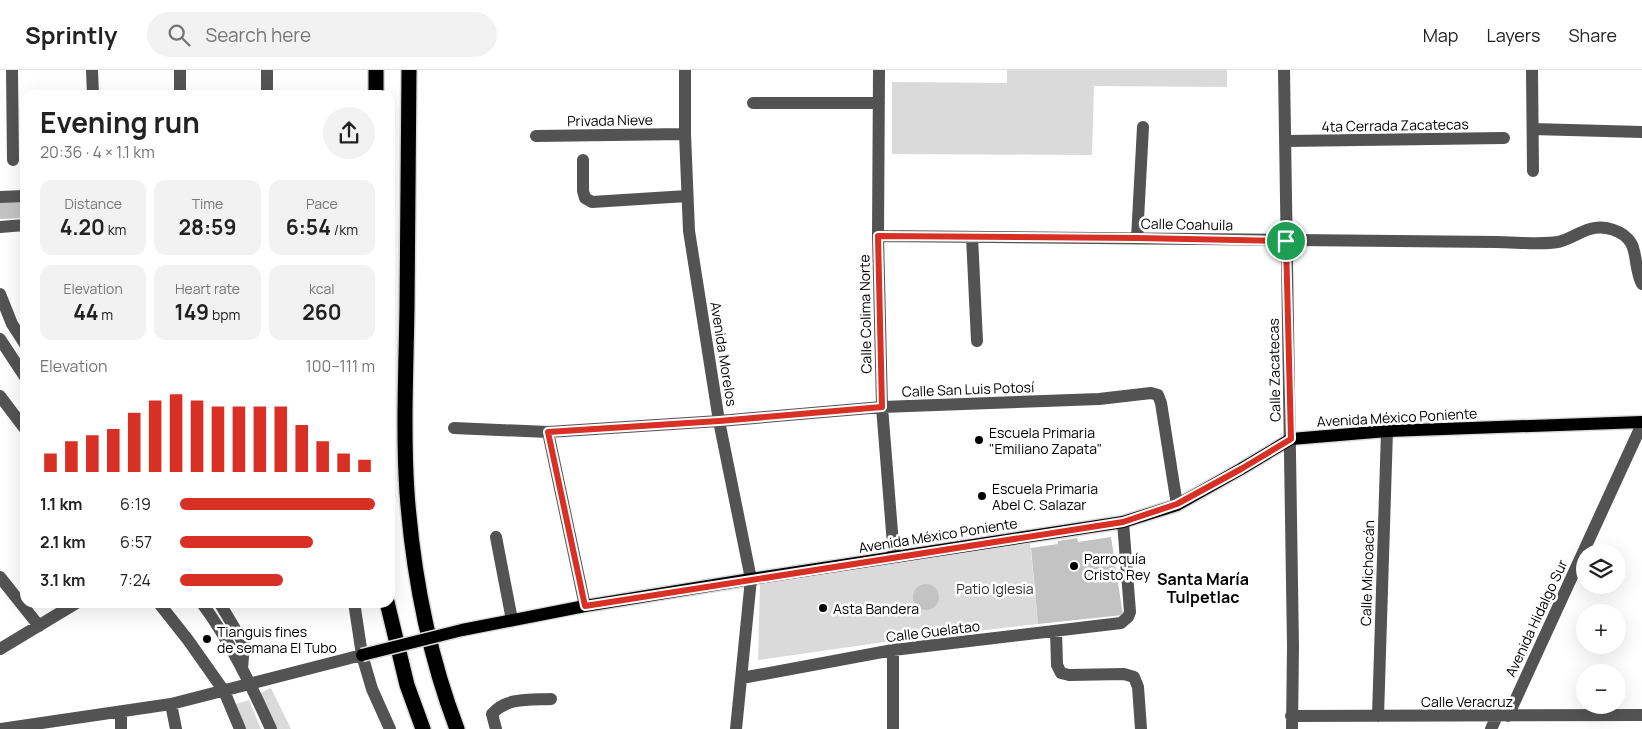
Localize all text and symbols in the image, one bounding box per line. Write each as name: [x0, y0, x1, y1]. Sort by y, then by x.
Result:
search box: [147, 12, 497, 57]
text: Sprintly: [25, 18, 117, 51]
icon: search: [165, 21, 193, 49]
text: Search here: [205, 22, 311, 48]
text: Map: [1423, 23, 1458, 47]
text: Layers: [1486, 23, 1540, 47]
text: Share: [1568, 23, 1617, 47]
text: Evening run: [40, 103, 200, 141]
button: share: [323, 107, 375, 159]
street label: Privada Nieve: [567, 110, 653, 130]
street label: 4ta Cerrada Zacatecas: [1321, 114, 1469, 136]
text: 20:36 · 4 × 1.1 km: [40, 141, 155, 163]
text: Distance: [64, 194, 122, 213]
text: Time: [192, 194, 223, 213]
text: Pace: [306, 194, 338, 213]
text: 4.20: [60, 213, 105, 241]
text: 28:59: [179, 213, 236, 241]
text: 6:54: [286, 213, 331, 241]
street label: Calle Coahuila: [1141, 214, 1233, 234]
text: km: [105, 220, 127, 239]
text: /km: [331, 220, 358, 239]
pin: [1265, 220, 1307, 262]
icon: arrive: [1272, 227, 1300, 255]
street label: Calle Colima Norte: [854, 254, 876, 374]
text: Elevation: [64, 279, 123, 298]
text: Heart rate: [175, 279, 240, 298]
text: kcal: [309, 279, 335, 298]
text: 44: [73, 298, 98, 326]
text: 149: [175, 298, 209, 326]
text: 260: [302, 298, 342, 326]
street label: Avenida Morelos: [706, 300, 742, 408]
text: m: [98, 305, 113, 324]
text: bpm: [209, 305, 240, 324]
street label: Calle Zacatecas: [1264, 318, 1284, 422]
text: Elevation: [40, 355, 108, 377]
text: 100–111 m: [305, 355, 375, 377]
street label: Calle San Luis Potosí: [901, 377, 1035, 401]
street label: Avenida México Poniente: [1316, 403, 1478, 431]
place label: Escuela Primaria "Emiliano Zapata": [989, 423, 1102, 458]
marker: Escuela Primaria "Emiliano Zapata": [973, 434, 985, 446]
place label: Escuela Primaria Abel C. Salazar: [992, 479, 1098, 514]
marker: Escuela Primaria Abel C. Salazar: [976, 490, 988, 502]
text: 1.1 km: [40, 493, 83, 515]
text: 6:19: [120, 493, 151, 515]
street label: Avenida México Poniente: [857, 513, 1019, 557]
street label: Calle Michoacán: [1356, 520, 1378, 626]
text: 2.1 km: [40, 531, 86, 553]
text: 6:57: [120, 531, 152, 553]
map controls: [1576, 544, 1626, 714]
button: layers: [1576, 544, 1626, 594]
place label: Parroquía Cristo Rey: [1084, 549, 1151, 584]
street label: Avenida Hidalgo Sur: [1501, 556, 1571, 680]
marker: Parroquía Cristo Rey: [1068, 560, 1080, 572]
district label: Santa María Tulpetlac: [1157, 568, 1249, 608]
text: 3.1 km: [40, 569, 85, 591]
text: 7:24: [120, 569, 151, 591]
park label: Patio Iglesia: [956, 579, 1034, 598]
place label: Asta Bandera: [833, 599, 919, 618]
marker: Asta Bandera: [817, 602, 829, 614]
button: +: [1576, 604, 1626, 654]
street label: Calle Guelatao: [885, 616, 981, 646]
place label: Tianguis fines de semana El Tubo: [217, 622, 337, 657]
marker: Tianguis fines de semana El Tubo: [201, 633, 213, 645]
button: −: [1576, 664, 1626, 714]
street label: Calle Veracruz: [1421, 692, 1513, 711]

